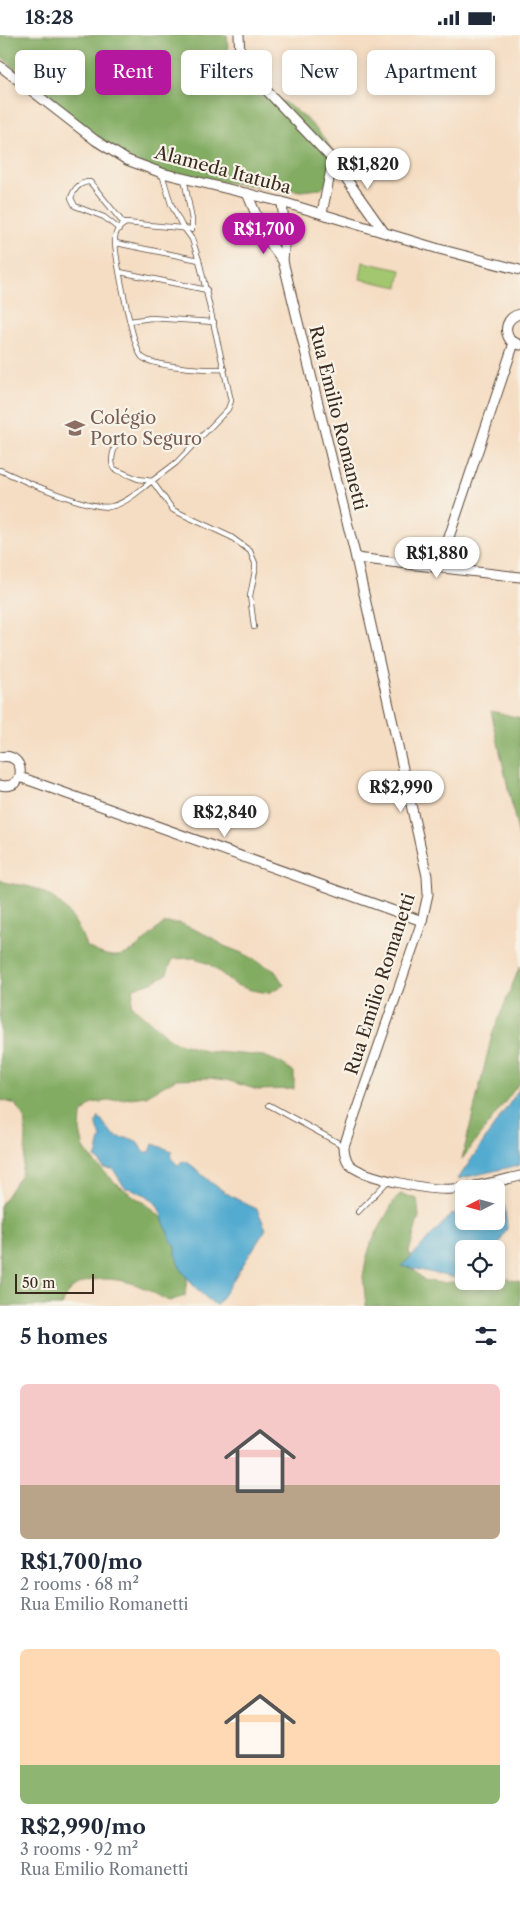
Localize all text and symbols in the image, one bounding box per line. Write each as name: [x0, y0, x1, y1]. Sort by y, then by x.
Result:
text: 18:28: [25, 6, 74, 29]
chip: Buy: [15, 50, 85, 95]
chip: Rent: [95, 50, 171, 95]
chip: Filters: [181, 50, 272, 95]
chip: New: [282, 50, 357, 95]
chip: Apartment: [367, 50, 495, 95]
street label: Alameda Itatuba: [151, 141, 294, 199]
pin: R$1,820: [322, 147, 414, 190]
text: R$1,820: [337, 154, 399, 174]
pin: R$1,700: [218, 213, 310, 255]
text: R$1,700: [233, 219, 295, 239]
street label: Rua Emilio Romanetti: [304, 323, 372, 513]
place label: Colégio Porto Seguro: [90, 407, 202, 450]
school or university icon: Colégio Porto Seguro: [64, 417, 86, 439]
pin: R$1,880: [391, 537, 483, 579]
text: R$1,880: [406, 543, 468, 563]
pin: R$2,990: [355, 771, 447, 813]
text: R$2,990: [369, 777, 433, 797]
pin: R$2,840: [179, 795, 271, 838]
text: R$2,840: [193, 802, 257, 822]
street label: Rua Emilio Romanetti: [340, 890, 420, 1078]
north arrow: [455, 1180, 505, 1230]
map controls: [455, 1180, 505, 1290]
button: locate: [455, 1240, 505, 1290]
scale bar: [15, 1271, 94, 1294]
text: 50 m: [22, 1274, 55, 1292]
icon: filters: [472, 1322, 500, 1350]
text: 5 homes: [20, 1324, 108, 1349]
icon: home: [215, 1416, 305, 1506]
text: R$1,700/mo: [20, 1549, 142, 1574]
text: 2 rooms · 68 m²: [20, 1574, 139, 1594]
text: Rua Emilio Romanetti: [20, 1594, 188, 1614]
icon: home: [215, 1681, 305, 1771]
text: R$2,990/mo: [20, 1814, 146, 1839]
text: 3 rooms · 92 m²: [20, 1839, 138, 1859]
text: Rua Emilio Romanetti: [20, 1859, 188, 1879]

